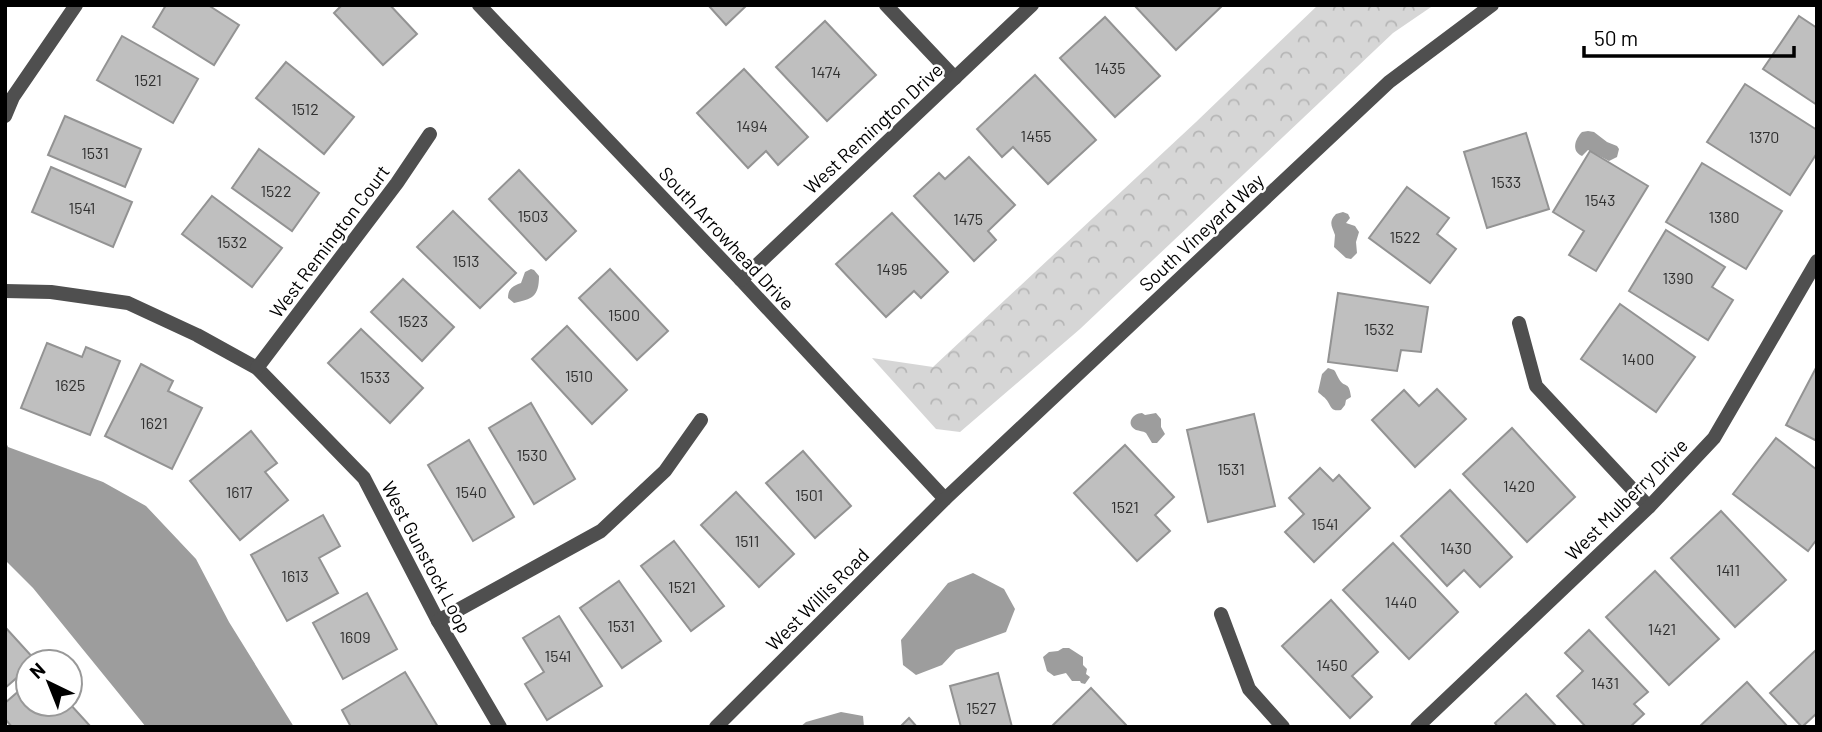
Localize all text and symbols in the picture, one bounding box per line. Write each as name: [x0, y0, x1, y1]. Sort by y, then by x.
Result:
scale bar: [1584, 14, 1794, 58]
text: 50 m: [1594, 25, 1638, 50]
street label: West Remington Drive: [799, 58, 947, 198]
house number: 1435: [1095, 58, 1125, 77]
house number: 1474: [811, 62, 841, 81]
house number: 1521: [134, 70, 162, 89]
house number: 1512: [291, 99, 319, 118]
house number: 1494: [736, 116, 768, 135]
house number: 1455: [1021, 126, 1051, 145]
house number: 1370: [1749, 127, 1779, 146]
house number: 1531: [81, 143, 109, 162]
street label: West Remington Court: [264, 160, 394, 322]
street label: South Arrowhead Drive: [655, 161, 799, 315]
street label: South Vineyard Way: [1134, 168, 1268, 296]
house number: 1533: [1491, 172, 1521, 191]
house number: 1522: [261, 181, 291, 200]
house number: 1543: [1585, 190, 1615, 209]
house number: 1541: [69, 198, 95, 217]
house number: 1503: [517, 206, 549, 225]
house number: 1380: [1708, 207, 1740, 226]
house number: 1475: [953, 209, 983, 228]
house number: 1522: [1390, 227, 1420, 246]
house number: 1532: [217, 232, 247, 251]
house number: 1513: [452, 251, 480, 270]
house number: 1495: [877, 259, 907, 278]
house number: 1390: [1662, 268, 1694, 287]
house number: 1500: [608, 305, 640, 324]
house number: 1523: [398, 311, 428, 330]
house number: 1532: [1364, 319, 1394, 338]
house number: 1400: [1622, 349, 1654, 368]
house number: 1510: [565, 366, 593, 385]
house number: 1533: [360, 367, 390, 386]
house number: 1625: [55, 375, 85, 394]
house number: 1621: [140, 413, 168, 432]
street label: West Mulberry Drive: [1560, 433, 1692, 565]
house number: 1530: [516, 445, 548, 464]
house number: 1531: [1217, 459, 1245, 478]
house number: 1420: [1503, 476, 1535, 495]
street label: West Gunstock Loop: [377, 477, 477, 637]
house number: 1617: [226, 482, 253, 501]
house number: 1540: [455, 482, 487, 501]
house number: 1501: [795, 485, 823, 504]
house number: 1521: [1111, 497, 1139, 516]
house number: 1541: [1312, 514, 1338, 533]
house number: 1511: [735, 531, 759, 550]
house number: 1430: [1440, 538, 1472, 557]
street label: West Willis Road: [761, 543, 873, 655]
house number: 1411: [1716, 560, 1740, 579]
house number: 1613: [281, 566, 309, 585]
house number: 1521: [668, 577, 696, 596]
house number: 1440: [1385, 592, 1417, 611]
house number: 1531: [607, 616, 635, 635]
house number: 1421: [1648, 619, 1676, 638]
house number: 1609: [339, 627, 371, 646]
house number: 1541: [545, 646, 571, 665]
north arrow: [14, 648, 84, 718]
house number: 1450: [1316, 655, 1348, 674]
text: N: [25, 657, 50, 683]
house number: 1431: [1591, 673, 1619, 692]
house number: 1527: [966, 698, 996, 717]

